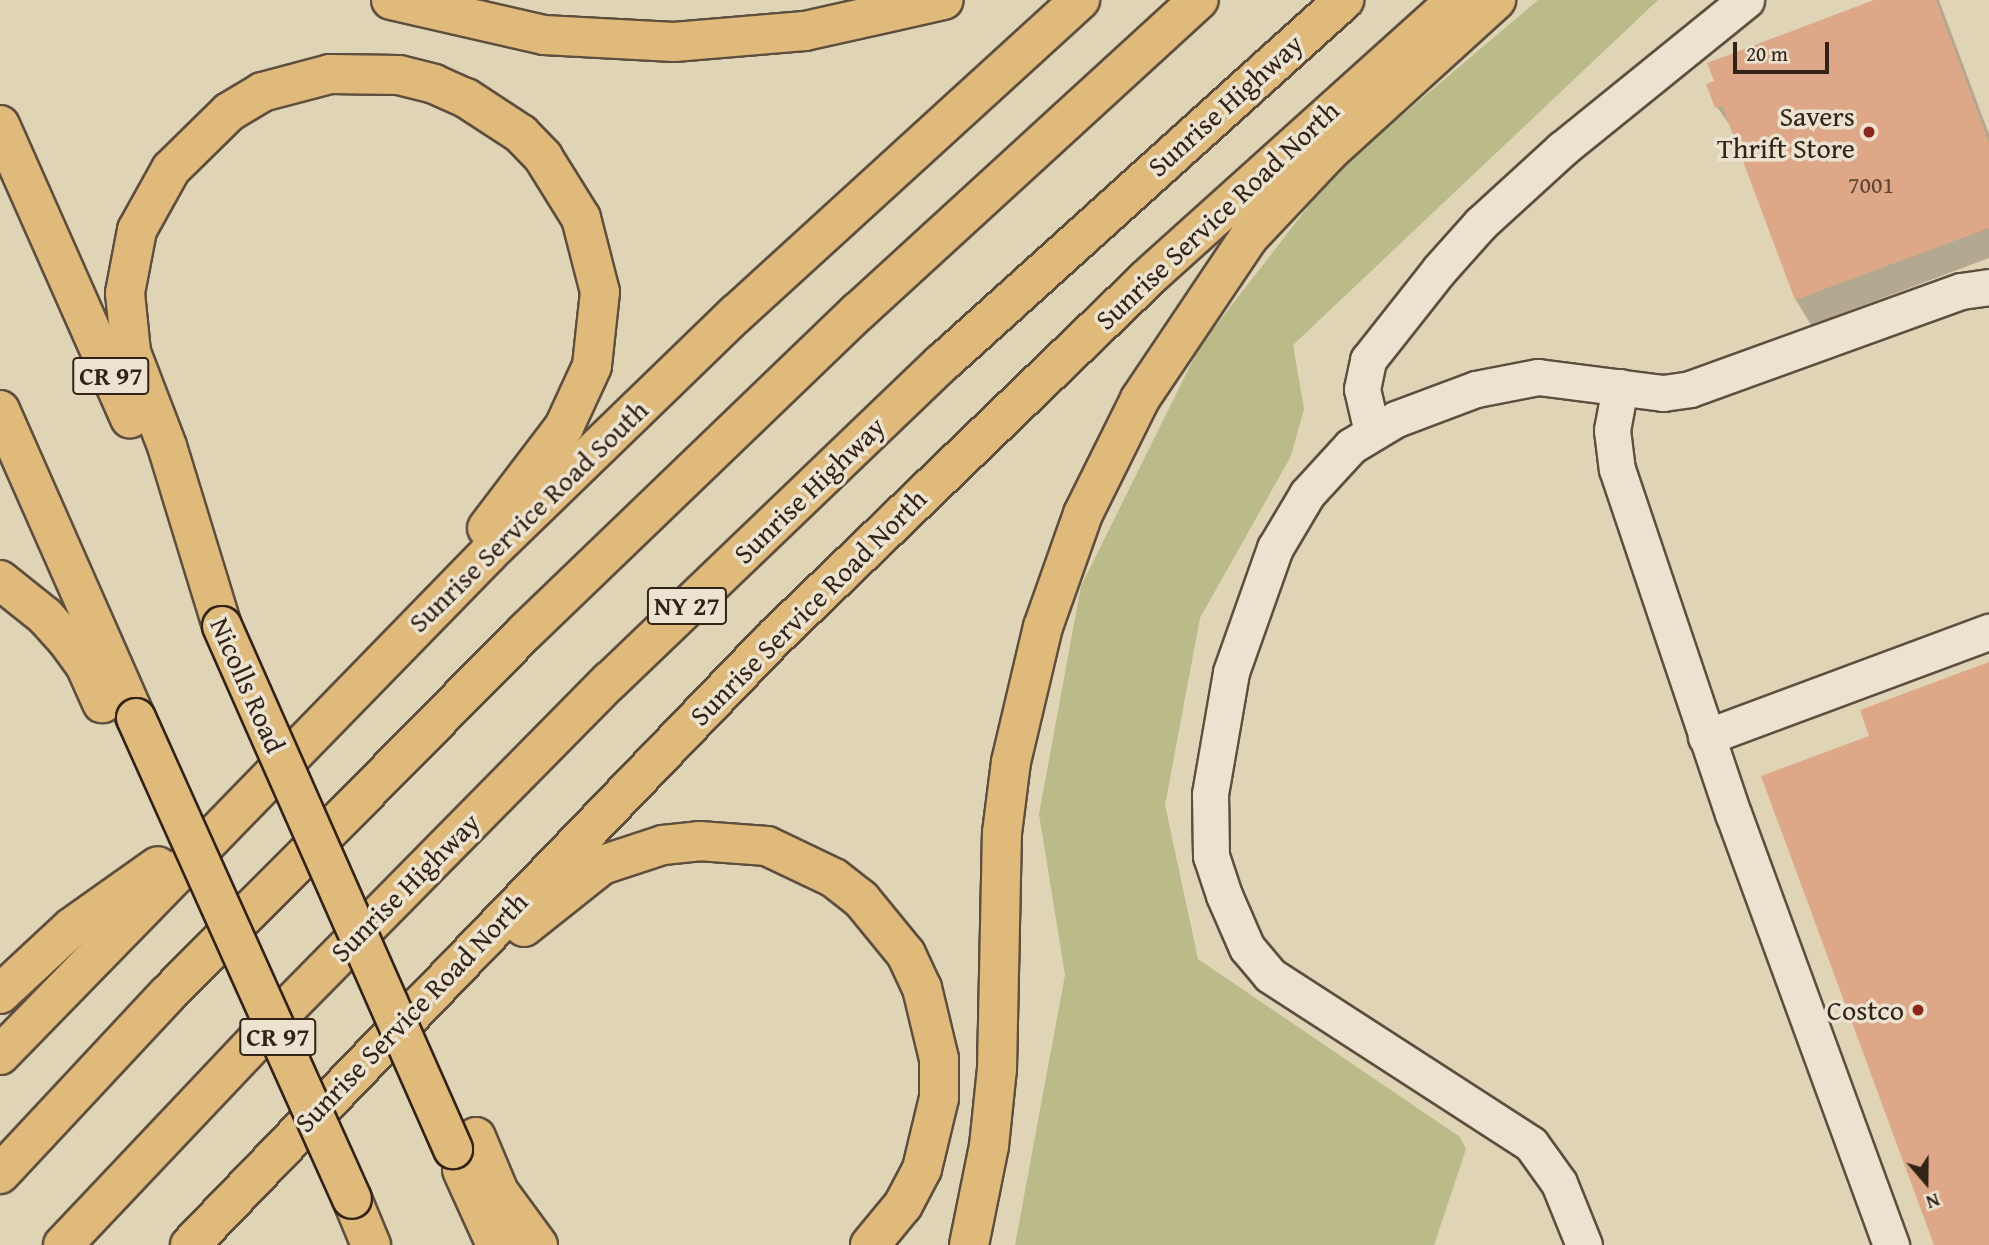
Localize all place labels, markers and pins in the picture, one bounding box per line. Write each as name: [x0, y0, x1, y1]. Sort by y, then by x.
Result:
place label: Savers Thrift Store: [1717, 99, 1855, 165]
marker: Savers Thrift Store: [1861, 124, 1877, 140]
place label: Costco: [1827, 993, 1904, 1027]
marker: Costco: [1910, 1002, 1926, 1018]

